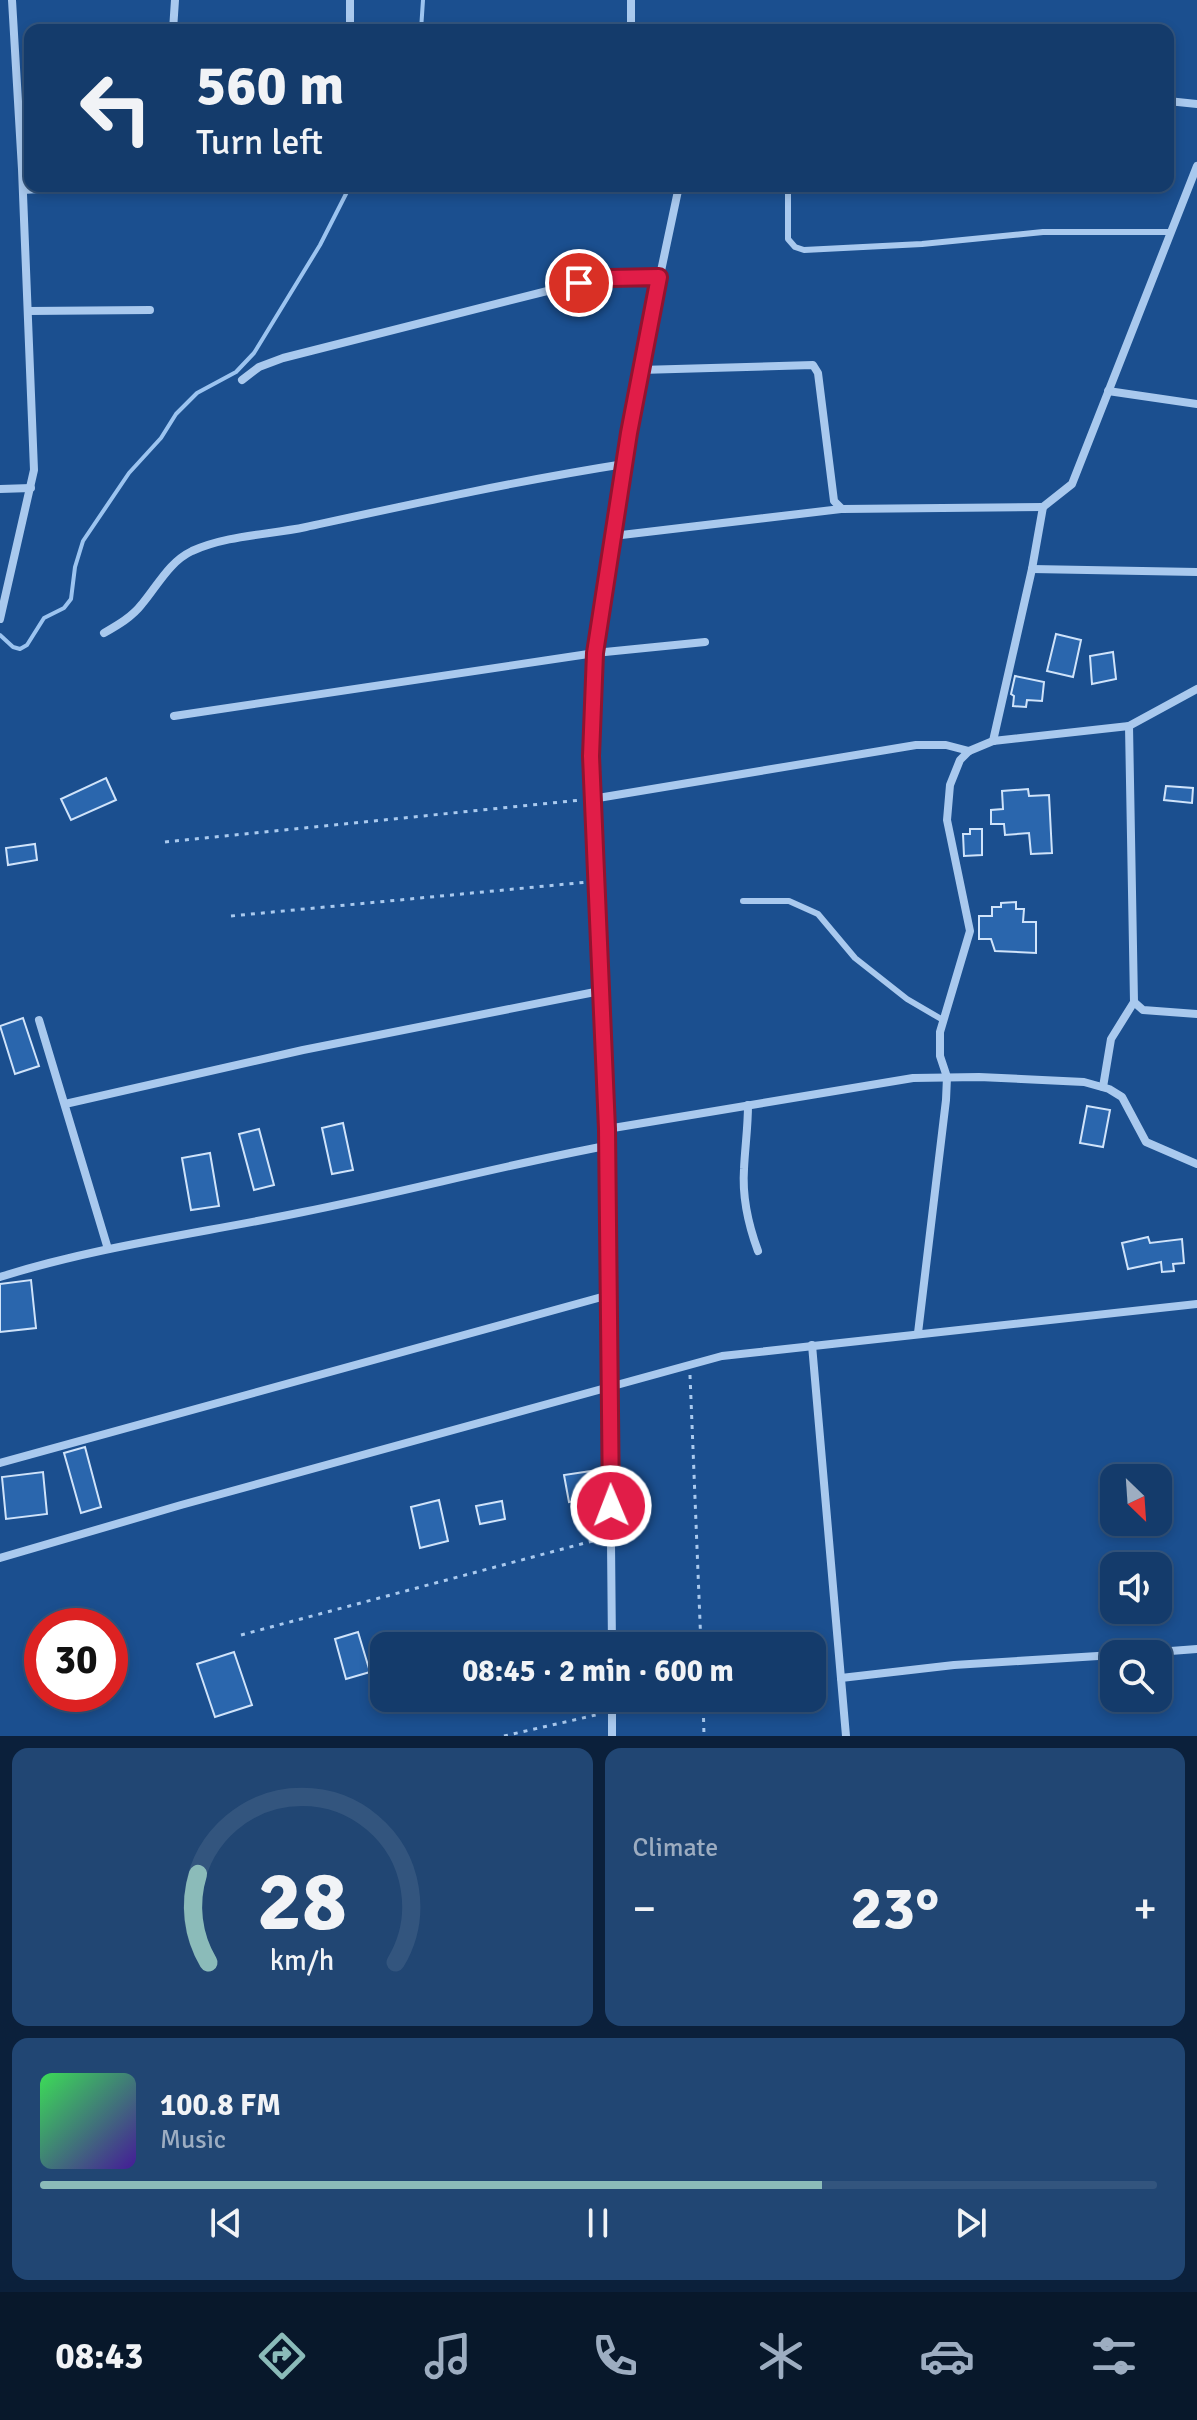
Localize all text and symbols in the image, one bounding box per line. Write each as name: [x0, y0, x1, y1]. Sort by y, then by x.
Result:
text: 560 m: [196, 51, 344, 120]
icon: left: [64, 56, 168, 160]
text: Turn left: [196, 120, 323, 165]
pin: [545, 249, 613, 317]
icon: arrive: [557, 261, 601, 305]
position arrow: [569, 1464, 653, 1548]
north arrow: [1100, 1464, 1172, 1536]
map controls: [1100, 1464, 1172, 1712]
button: sound: [1100, 1552, 1172, 1624]
speed limit sign: 30: [24, 1608, 128, 1712]
button: search: [1100, 1640, 1172, 1712]
text: 08:45 · 2 min · 600 m: [462, 1653, 734, 1690]
text: Climate: [633, 1832, 718, 1864]
text: 28: [257, 1851, 347, 1953]
text: 23°: [850, 1872, 939, 1946]
text: −: [633, 1882, 656, 1936]
text: +: [1133, 1882, 1157, 1936]
text: km/h: [270, 1943, 335, 1978]
text: 100.8 FM: [160, 2087, 281, 2124]
text: Music: [160, 2124, 226, 2156]
icon: previous: [204, 2201, 248, 2245]
icon: pause: [576, 2201, 620, 2245]
icon: next: [949, 2201, 993, 2245]
icon: directions: [254, 2328, 310, 2384]
icon: music: [420, 2328, 476, 2384]
icon: phone: [587, 2328, 643, 2384]
icon: climate: [753, 2328, 809, 2384]
icon: car: [919, 2328, 975, 2384]
icon: filters: [1086, 2328, 1142, 2384]
text: 08:43: [55, 2334, 144, 2379]

